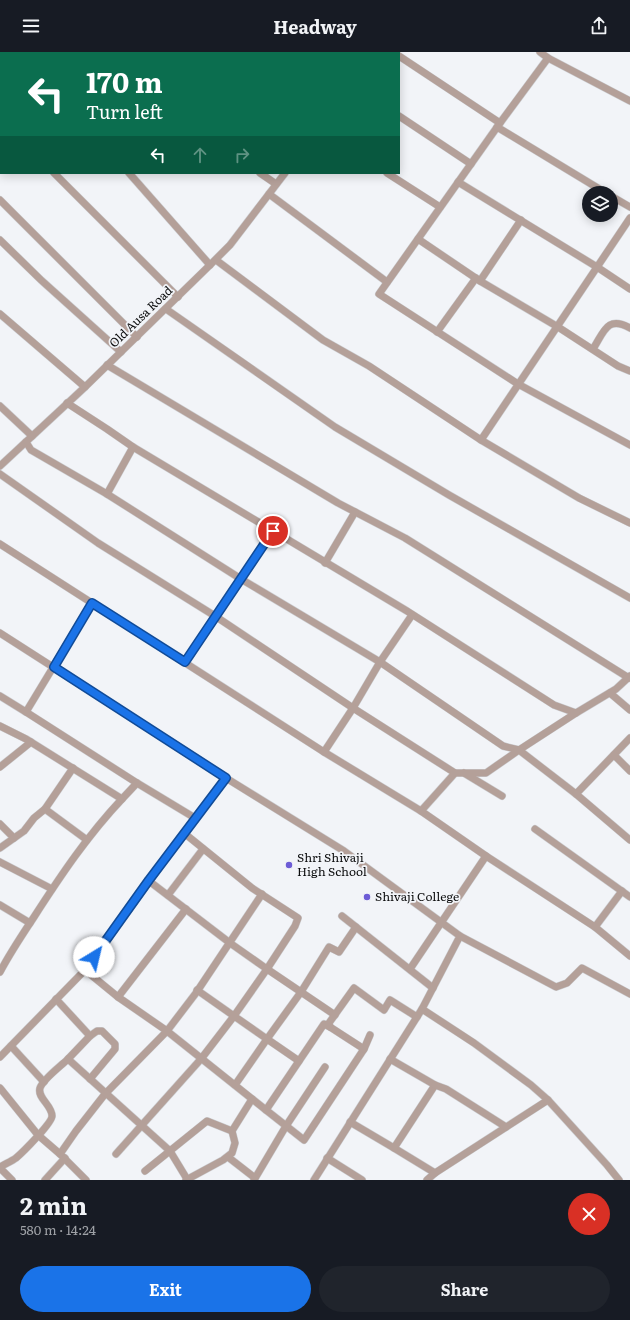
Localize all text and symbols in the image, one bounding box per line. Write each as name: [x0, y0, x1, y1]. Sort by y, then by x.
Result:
text: Headway: [273, 13, 357, 40]
icon: menu: [20, 15, 42, 37]
icon: share: [588, 15, 610, 37]
text: 170 m: [86, 60, 163, 102]
icon: left: [20, 68, 72, 120]
text: Turn left: [86, 98, 163, 125]
icon: left: [147, 144, 169, 166]
icon: ahead: [189, 144, 211, 166]
icon: right: [231, 144, 253, 166]
map controls: [582, 186, 618, 222]
button: layers: [582, 186, 618, 222]
street label: Old Ausa Road: [105, 281, 177, 351]
pin: [256, 514, 290, 548]
icon: arrive: [262, 520, 284, 542]
place label: Shri Shivaji High School: [297, 848, 367, 880]
marker: Shri Shivaji High School: [284, 860, 294, 870]
place label: Shivaji College: [375, 887, 459, 905]
marker: Shivaji College: [362, 892, 372, 902]
position arrow: [73, 936, 115, 978]
text: 2 min: [20, 1187, 87, 1222]
button: close: [568, 1193, 610, 1235]
text: 580 m · 14:24: [20, 1220, 96, 1239]
button: Exit: [20, 1266, 311, 1312]
button: Share: [319, 1266, 610, 1312]

